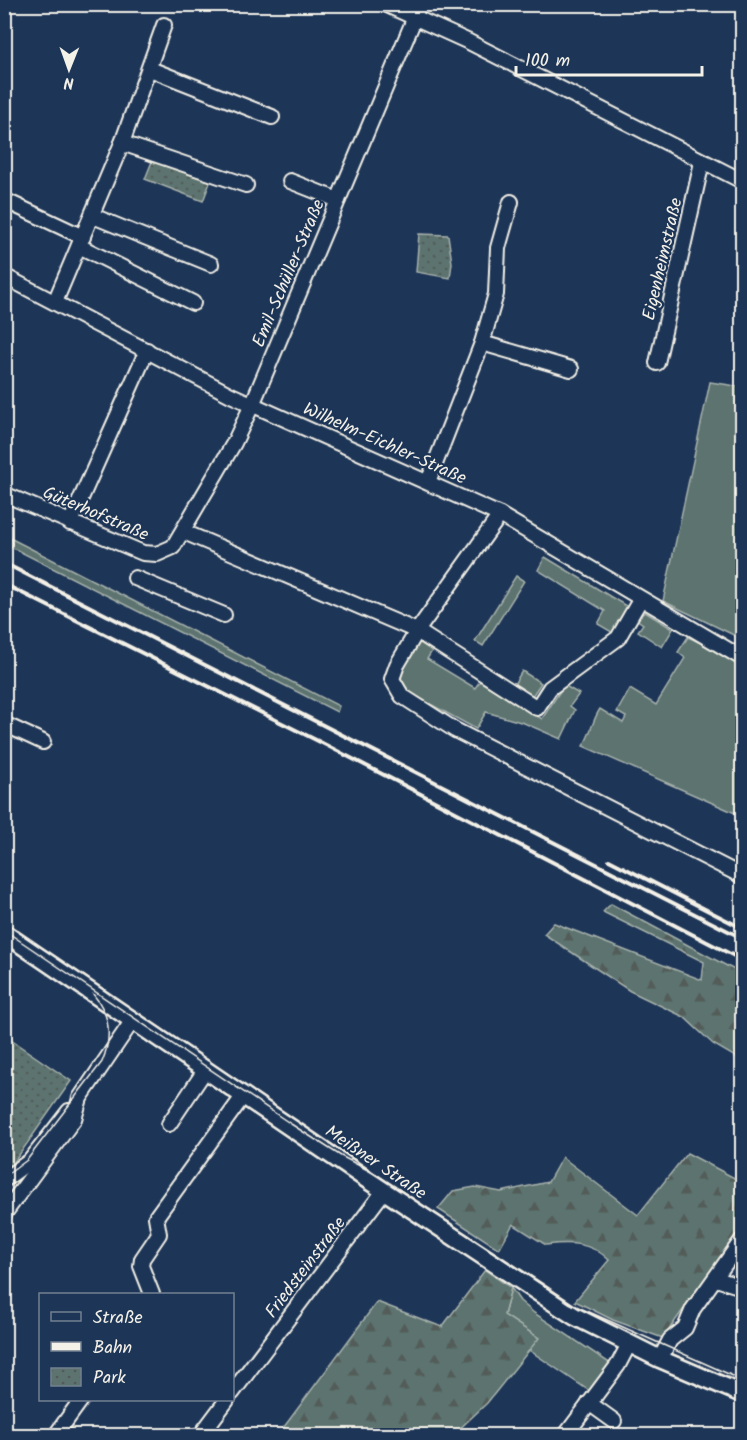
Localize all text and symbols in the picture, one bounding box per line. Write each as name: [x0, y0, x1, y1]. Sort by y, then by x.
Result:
north arrow: [39, 39, 99, 99]
scale bar: [516, 39, 702, 77]
text: 100 m: [525, 47, 570, 76]
text: N: [63, 70, 74, 95]
street label: Emil-Schüller-Straße: [245, 195, 334, 352]
street label: Eigenheimstraße: [635, 195, 692, 324]
street label: Wilhelm-Eichler-Straße: [298, 395, 471, 493]
street label: Güterhofstraße: [38, 479, 153, 550]
street label: Meißner Straße: [318, 1118, 432, 1208]
street label: Friedsteinstraße: [258, 1211, 354, 1325]
legend: [39, 1293, 234, 1401]
text: Straße: [93, 1304, 143, 1333]
text: Bahn: [93, 1334, 132, 1363]
text: Park: [93, 1364, 126, 1393]

